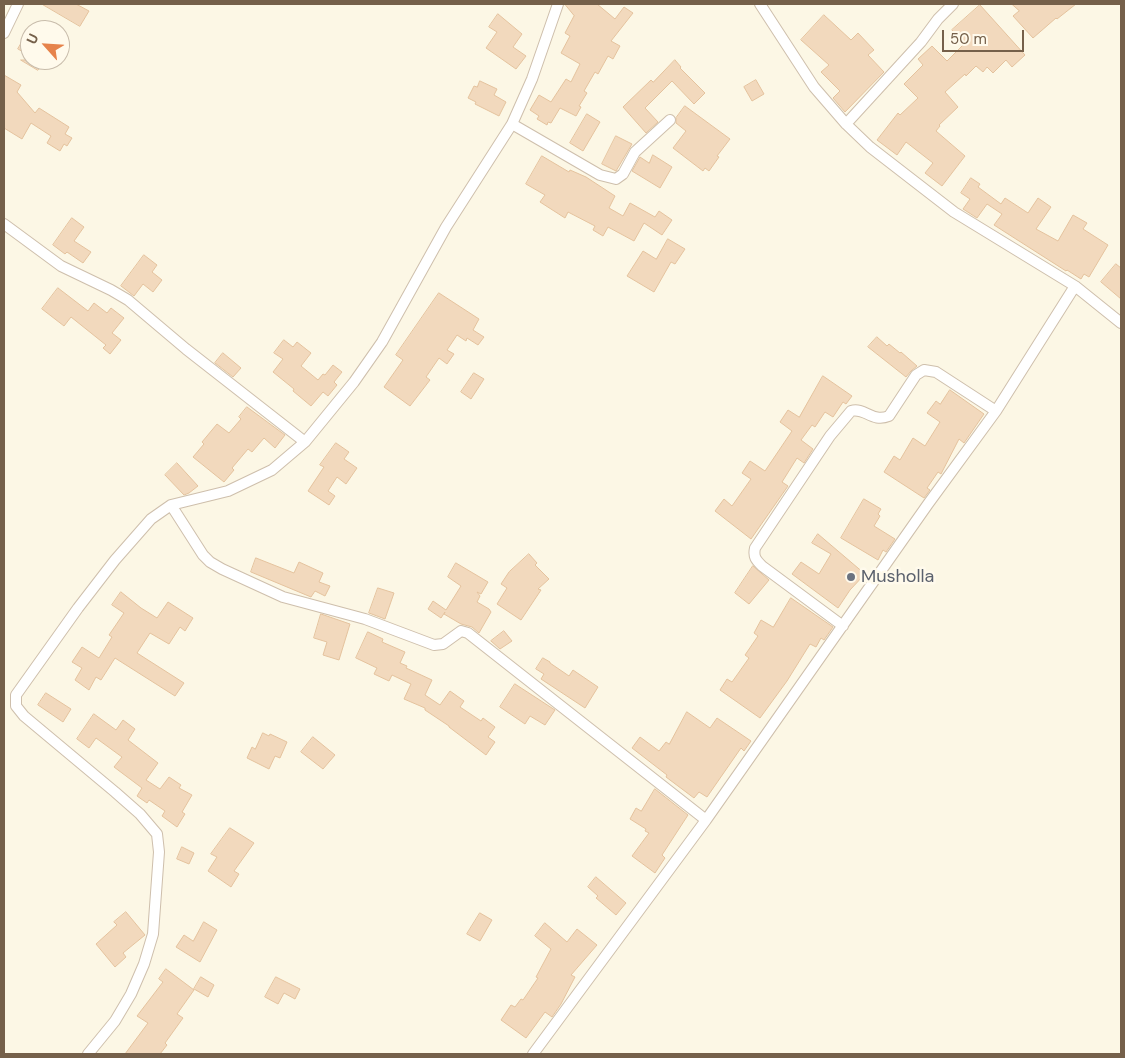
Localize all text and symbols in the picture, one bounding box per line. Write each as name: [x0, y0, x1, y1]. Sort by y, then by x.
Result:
north arrow: [20, 20, 70, 70]
scale bar: [945, 20, 1028, 52]
text: 50 m: [950, 29, 987, 49]
text: U: [22, 31, 43, 47]
place label: Musholla: [861, 566, 934, 588]
marker: Musholla: [845, 571, 857, 583]

